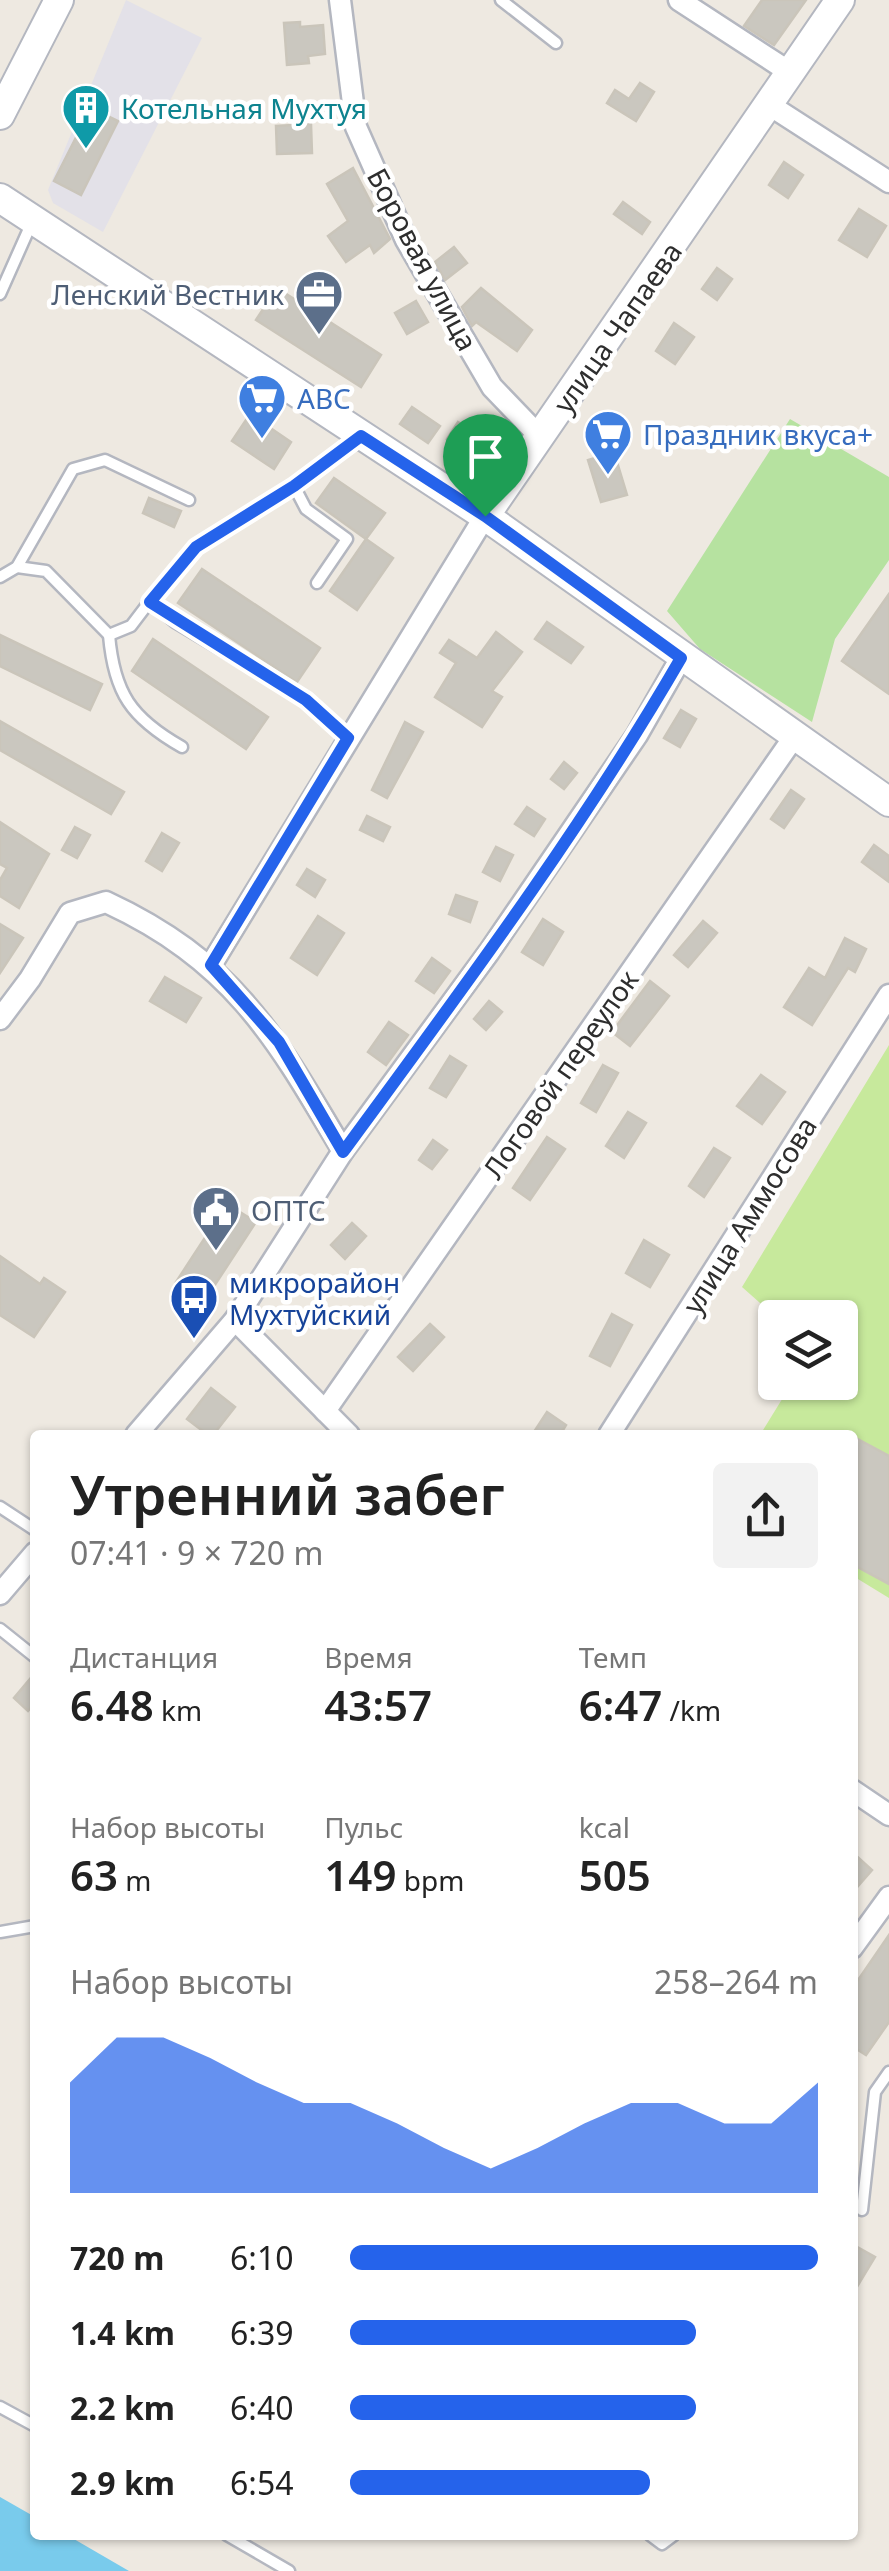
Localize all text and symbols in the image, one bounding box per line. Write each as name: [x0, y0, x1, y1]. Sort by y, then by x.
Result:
building icon: Котельная Мухтуя: [60, 82, 112, 150]
place label: Котельная Мухтуя: [121, 89, 367, 127]
street label: Боровая улица: [359, 161, 487, 357]
street label: улица Чапаева: [544, 234, 690, 420]
office icon: Ленский Вестник: [293, 268, 345, 336]
place label: Ленский Вестник: [51, 275, 284, 313]
supermarket icon: ABC: [236, 372, 288, 440]
place label: ABC: [297, 379, 351, 417]
supermarket icon: Праздник вкуса+: [582, 408, 634, 476]
pin: [443, 414, 528, 517]
place label: Праздник вкуса+: [643, 415, 873, 453]
icon: arrive: [458, 429, 513, 484]
street label: Логовой переулок: [474, 962, 646, 1186]
street label: улица Аммосова: [673, 1109, 825, 1321]
public building icon: ОПТС: [190, 1184, 242, 1252]
place label: ОПТС: [251, 1191, 326, 1229]
place label: микрорайон Мухтуйский: [229, 1263, 400, 1333]
bus stop icon: микрорайон Мухтуйский: [168, 1272, 220, 1340]
map controls: [758, 1300, 858, 1400]
button: layers: [758, 1300, 858, 1400]
text: Утренний забег: [70, 1456, 505, 1531]
button: share: [713, 1463, 818, 1568]
text: 07:41 · 9 × 720 m: [70, 1531, 323, 1574]
text: Дистанция: [70, 1638, 218, 1676]
text: Время: [324, 1638, 413, 1676]
text: Темп: [579, 1638, 647, 1676]
text: 6.48: [70, 1676, 154, 1733]
text: 43:57: [324, 1676, 432, 1733]
text: 6:47: [579, 1676, 662, 1733]
text: km: [154, 1691, 202, 1729]
text: /km: [662, 1691, 721, 1729]
text: Набор высоты: [70, 1808, 265, 1846]
text: Пульс: [324, 1808, 403, 1846]
text: kcal: [579, 1808, 630, 1846]
text: 63: [70, 1846, 118, 1903]
text: 149: [324, 1846, 396, 1903]
text: 505: [579, 1846, 651, 1903]
text: m: [118, 1861, 152, 1899]
text: bpm: [396, 1861, 464, 1899]
text: Набор высоты: [70, 1960, 293, 2003]
text: 258–264 m: [654, 1960, 818, 2003]
text: 720 m: [70, 2236, 164, 2279]
text: 6:10: [230, 2236, 294, 2279]
text: 1.4 km: [70, 2311, 175, 2354]
text: 6:39: [230, 2311, 294, 2354]
text: 2.2 km: [70, 2386, 175, 2429]
text: 6:40: [230, 2386, 294, 2429]
text: 2.9 km: [70, 2461, 175, 2504]
text: 6:54: [230, 2461, 294, 2504]

